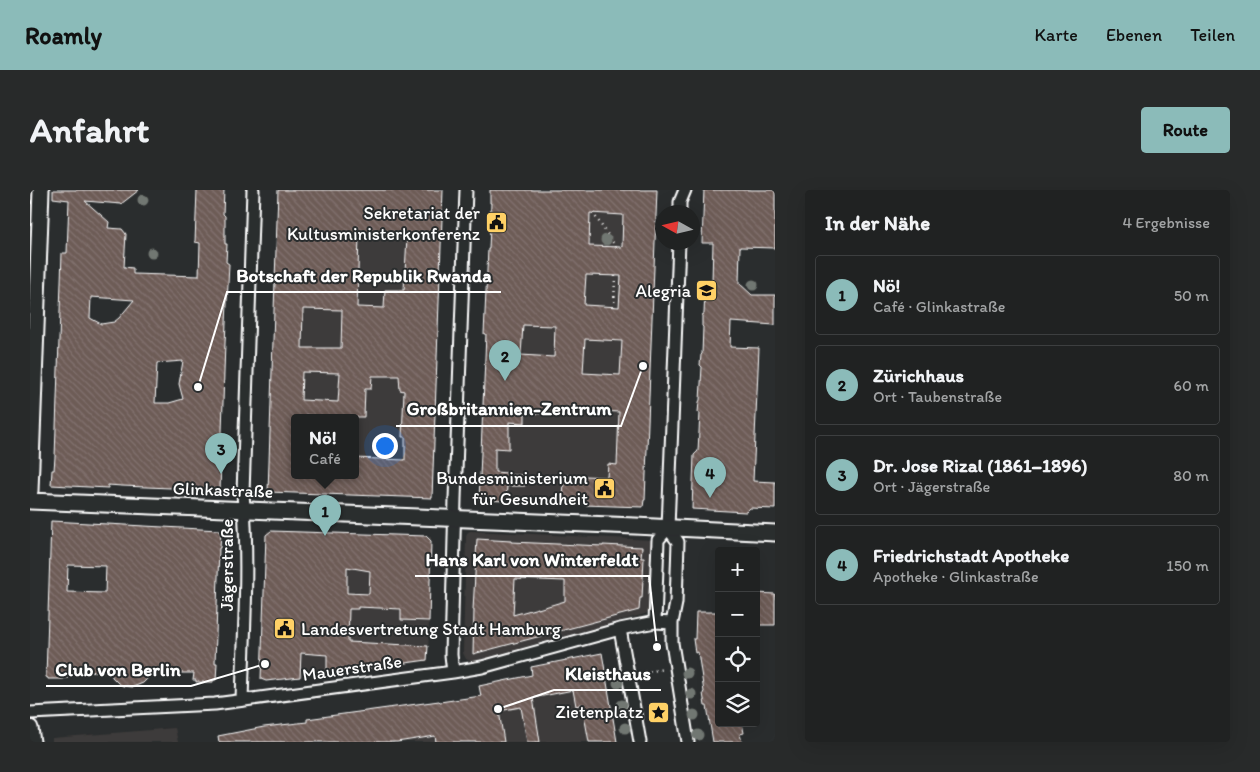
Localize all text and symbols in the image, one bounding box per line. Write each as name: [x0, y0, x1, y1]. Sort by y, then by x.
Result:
text: Roamly: [25, 21, 102, 50]
text: Karte: [1035, 24, 1078, 46]
text: Ebenen: [1106, 24, 1162, 46]
text: Teilen: [1190, 24, 1235, 46]
button: Route: [1141, 107, 1230, 153]
text: Anfahrt: [30, 109, 149, 151]
place label: Sekretariat der Kultusministerkonferenz: [287, 202, 481, 245]
north arrow: [655, 205, 700, 250]
text: In der Nähe: [825, 210, 930, 235]
public building icon: Sekretariat der Kultusministerkonferenz: [484, 211, 508, 235]
text: 4 Ergebnisse: [1122, 213, 1210, 232]
callout: Botschaft der Republik Rwanda: [227, 258, 501, 292]
text: Botschaft der Republik Rwanda: [236, 264, 492, 287]
text: Nö!: [873, 274, 900, 297]
school or university icon: Alegria: [695, 279, 719, 303]
place label: Alegria: [636, 280, 692, 302]
text: 1: [838, 286, 846, 305]
text: 50 m: [1174, 286, 1209, 305]
text: Café · Glinkastraße: [873, 297, 1005, 316]
pin: 2: [489, 340, 521, 381]
text: Zürichhaus: [873, 364, 964, 387]
text: 2: [838, 376, 846, 395]
text: 60 m: [1174, 376, 1209, 395]
text: Ort · Taubenstraße: [873, 387, 1002, 406]
callout: Großbritannien-Zentrum: [396, 392, 621, 426]
text: Großbritannien-Zentrum: [406, 397, 612, 420]
popup: [291, 414, 359, 479]
text: Nö!: [309, 426, 336, 449]
pin: 3: [205, 433, 237, 474]
your location: [372, 433, 398, 459]
text: Café: [309, 449, 341, 468]
text: Dr. Jose Rizal (1861–1896): [873, 454, 1088, 477]
pin: 4: [694, 457, 726, 498]
text: 3: [838, 466, 846, 485]
text: 80 m: [1173, 466, 1209, 485]
place label: Bundesministerium für Gesundheit: [436, 467, 588, 510]
public building icon: Bundesministerium für Gesundheit: [592, 476, 616, 500]
street label: Glinkastraße: [172, 477, 274, 503]
text: Ort · Jägerstraße: [873, 477, 990, 496]
pin: 1: [309, 495, 341, 536]
street label: Jägerstraße: [216, 519, 238, 611]
callout: Hans Karl von Winterfeldt: [415, 542, 649, 576]
text: Friedrichstadt Apotheke: [873, 544, 1069, 567]
map controls: [715, 547, 760, 727]
button: +: [715, 547, 760, 592]
text: Hans Karl von Winterfeldt: [425, 548, 639, 571]
text: 4: [837, 556, 847, 575]
text: 150 m: [1166, 556, 1209, 575]
text: Apotheke · Glinkastraße: [873, 567, 1039, 586]
button: −: [715, 592, 760, 637]
public building icon: Landesvertretung Stadt Hamburg: [273, 617, 297, 641]
place label: Landesvertretung Stadt Hamburg: [301, 618, 562, 640]
button: locate: [715, 637, 760, 682]
street label: Mauerstraße: [301, 650, 403, 686]
callout: Club von Berlin: [46, 652, 191, 686]
callout: Kleisthaus: [554, 656, 661, 690]
text: Club von Berlin: [55, 658, 181, 681]
text: Kleisthaus: [565, 662, 652, 685]
button: layers: [715, 682, 760, 727]
place icon: Zietenplatz: [647, 700, 671, 724]
place label: Zietenplatz: [555, 701, 644, 723]

